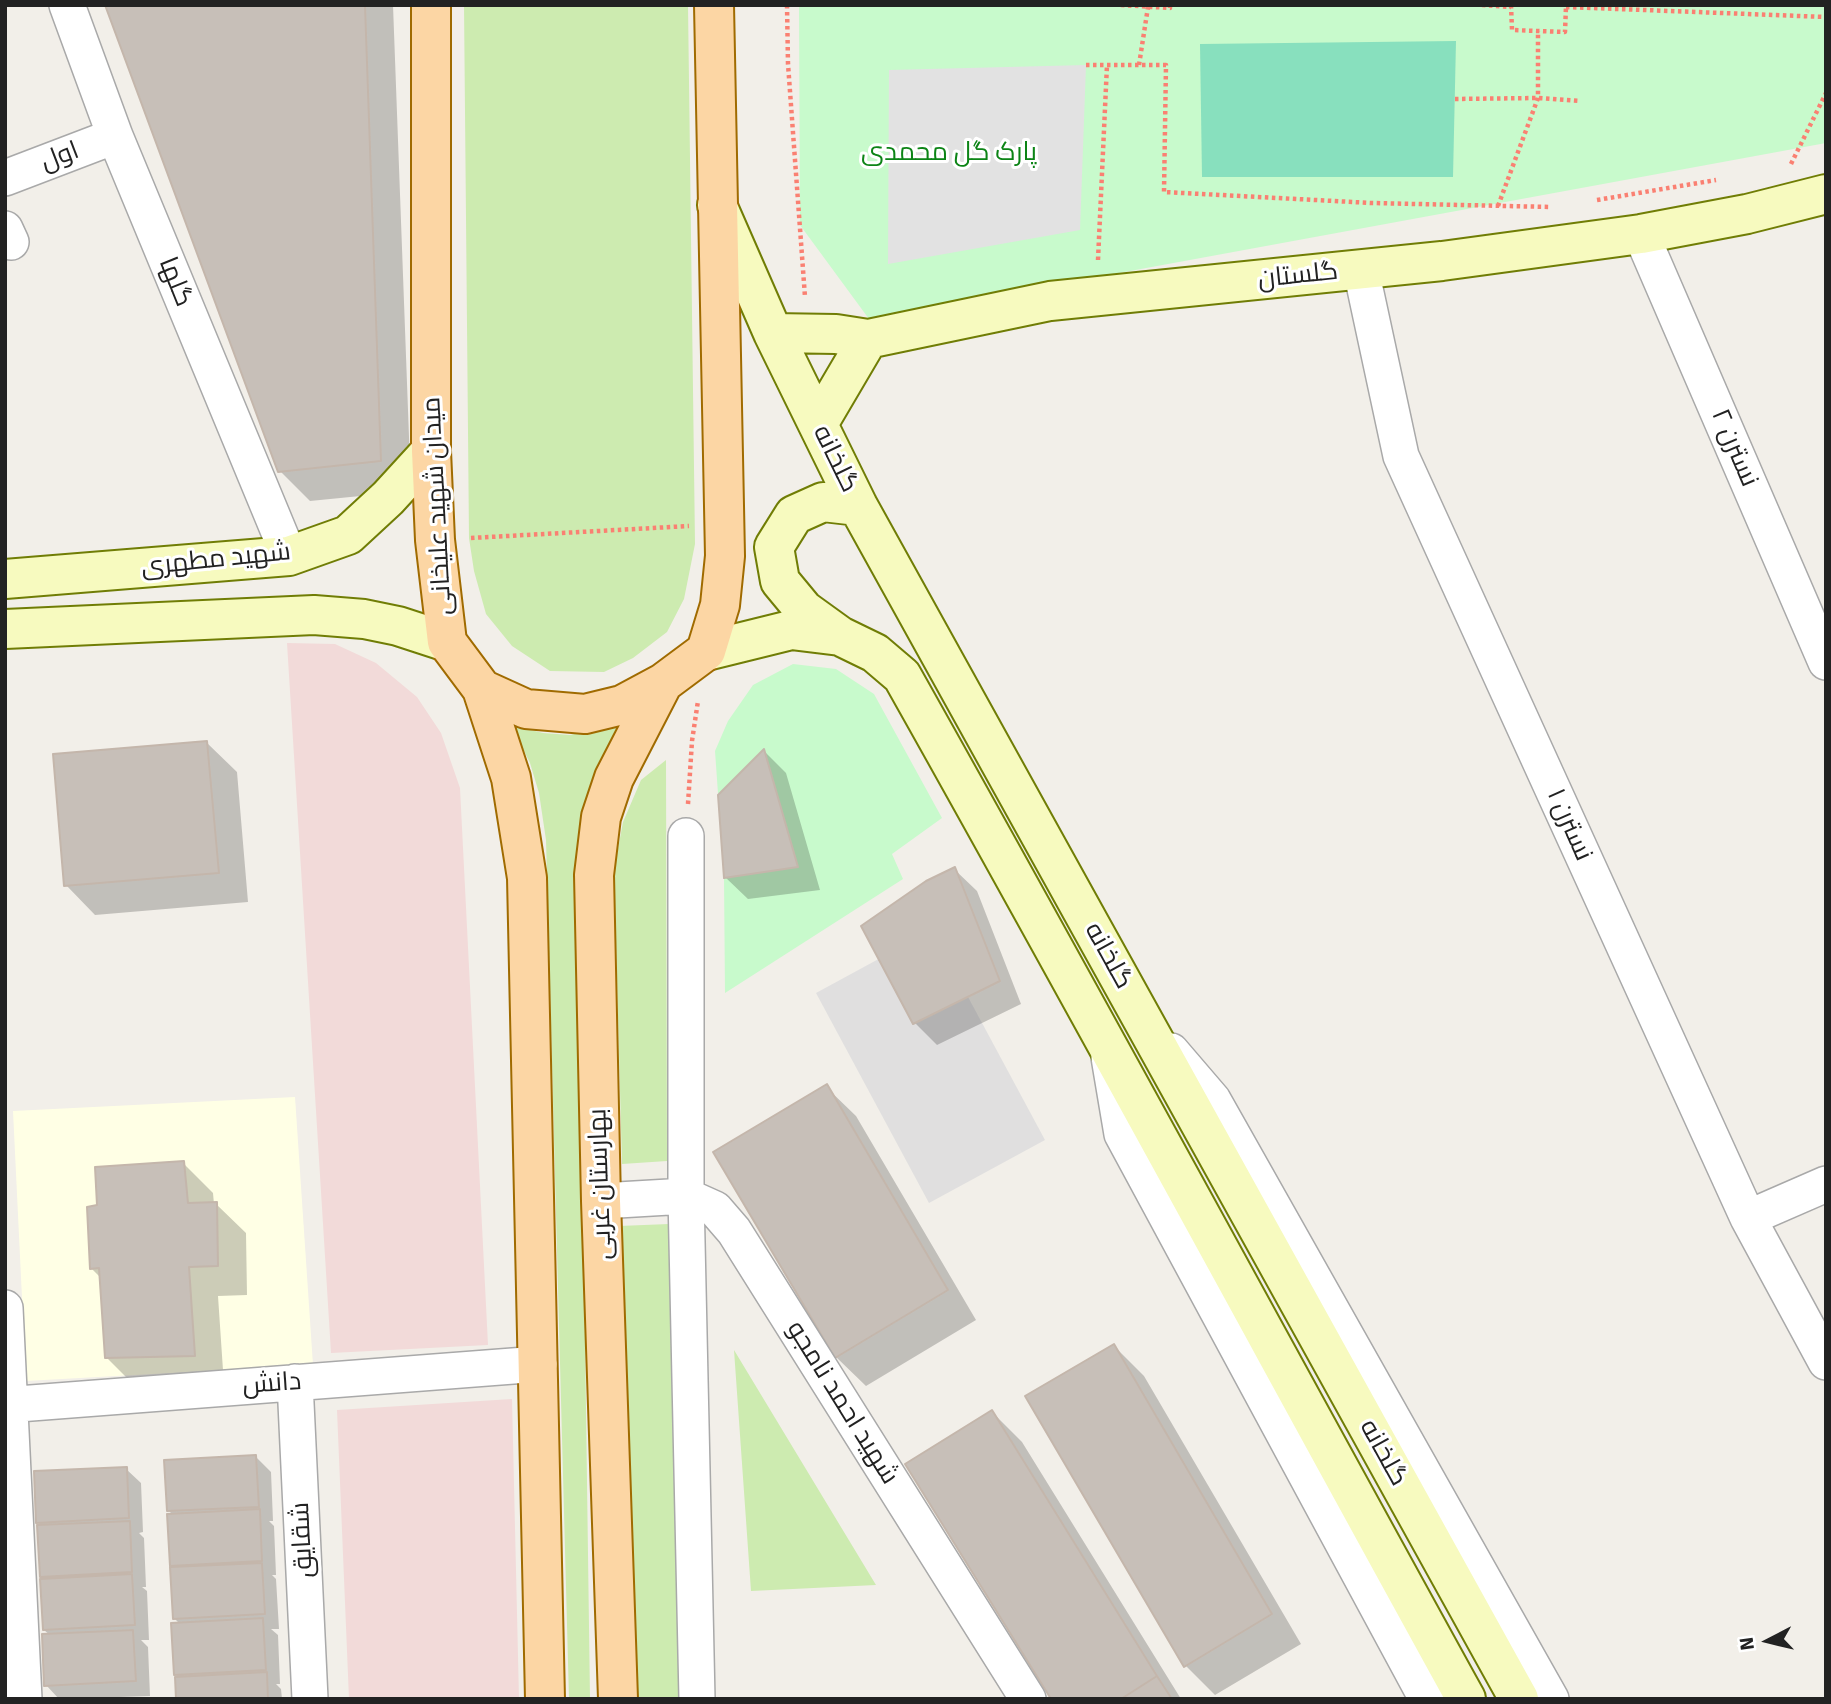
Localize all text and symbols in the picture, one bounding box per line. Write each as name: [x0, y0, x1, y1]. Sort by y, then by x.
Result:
street label: اول: [36, 136, 84, 178]
park label: پارک گل محمدی: [861, 137, 1037, 169]
street label: گلها: [151, 253, 199, 311]
street label: گلستان: [1256, 256, 1340, 296]
street label: میدان شهید علیخانی: [417, 396, 459, 616]
street label: نسترن ۲: [1704, 404, 1764, 492]
street label: گلخانه: [805, 420, 865, 498]
street label: شهید مطهری: [140, 537, 292, 583]
street label: نسترن ۱: [1539, 784, 1599, 866]
street label: گلخانه: [1077, 917, 1139, 995]
street label: بهارستان غربی: [583, 1108, 619, 1260]
street label: شهید احمد نامجو: [779, 1316, 905, 1490]
street label: دانش: [242, 1366, 302, 1402]
street label: گلخانه: [1352, 1414, 1414, 1492]
street label: شقایق: [285, 1501, 321, 1579]
north arrow: [1733, 1606, 1803, 1676]
text: N: [1734, 1636, 1760, 1652]

